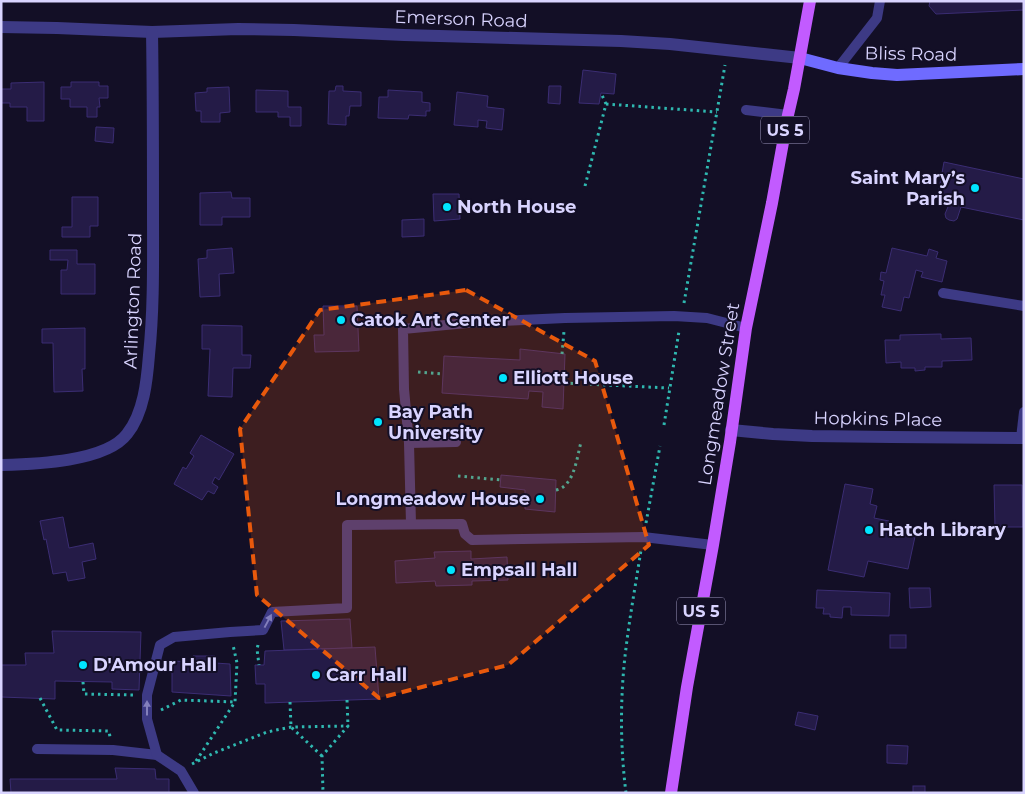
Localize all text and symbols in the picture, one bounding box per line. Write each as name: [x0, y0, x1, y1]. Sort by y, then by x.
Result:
street label: Emerson Road: [394, 6, 528, 32]
street label: Bliss Road: [865, 42, 957, 66]
road number: US 5: [761, 116, 809, 144]
place label: Saint Mary’s Parish: [851, 167, 965, 210]
marker: Saint Mary’s Parish: [969, 182, 981, 194]
place label: North House: [457, 196, 576, 218]
marker: North House: [441, 201, 453, 213]
street label: Arlington Road: [120, 232, 146, 370]
street label: Longmeadow Street: [694, 301, 744, 487]
place label: Catok Art Center: [351, 309, 509, 331]
marker: Catok Art Center: [335, 314, 347, 326]
place label: Elliott House: [513, 367, 633, 389]
marker: Elliott House: [497, 372, 509, 384]
place label: Bay Path University: [388, 401, 483, 444]
street label: Hopkins Place: [813, 407, 943, 431]
marker: Bay Path University: [372, 416, 384, 428]
place label: Longmeadow House: [336, 488, 530, 510]
marker: Longmeadow House: [534, 493, 546, 505]
place label: Hatch Library: [879, 519, 1006, 541]
marker: Hatch Library: [863, 524, 875, 536]
place label: Empsall Hall: [461, 559, 577, 581]
marker: Empsall Hall: [445, 564, 457, 576]
road number: US 5: [677, 598, 725, 624]
one-way arrow: [263, 614, 272, 628]
place label: D'Amour Hall: [93, 654, 217, 676]
marker: D'Amour Hall: [77, 659, 89, 671]
place label: Carr Hall: [326, 664, 407, 686]
marker: Carr Hall: [310, 669, 322, 681]
one-way arrow: [143, 700, 151, 716]

